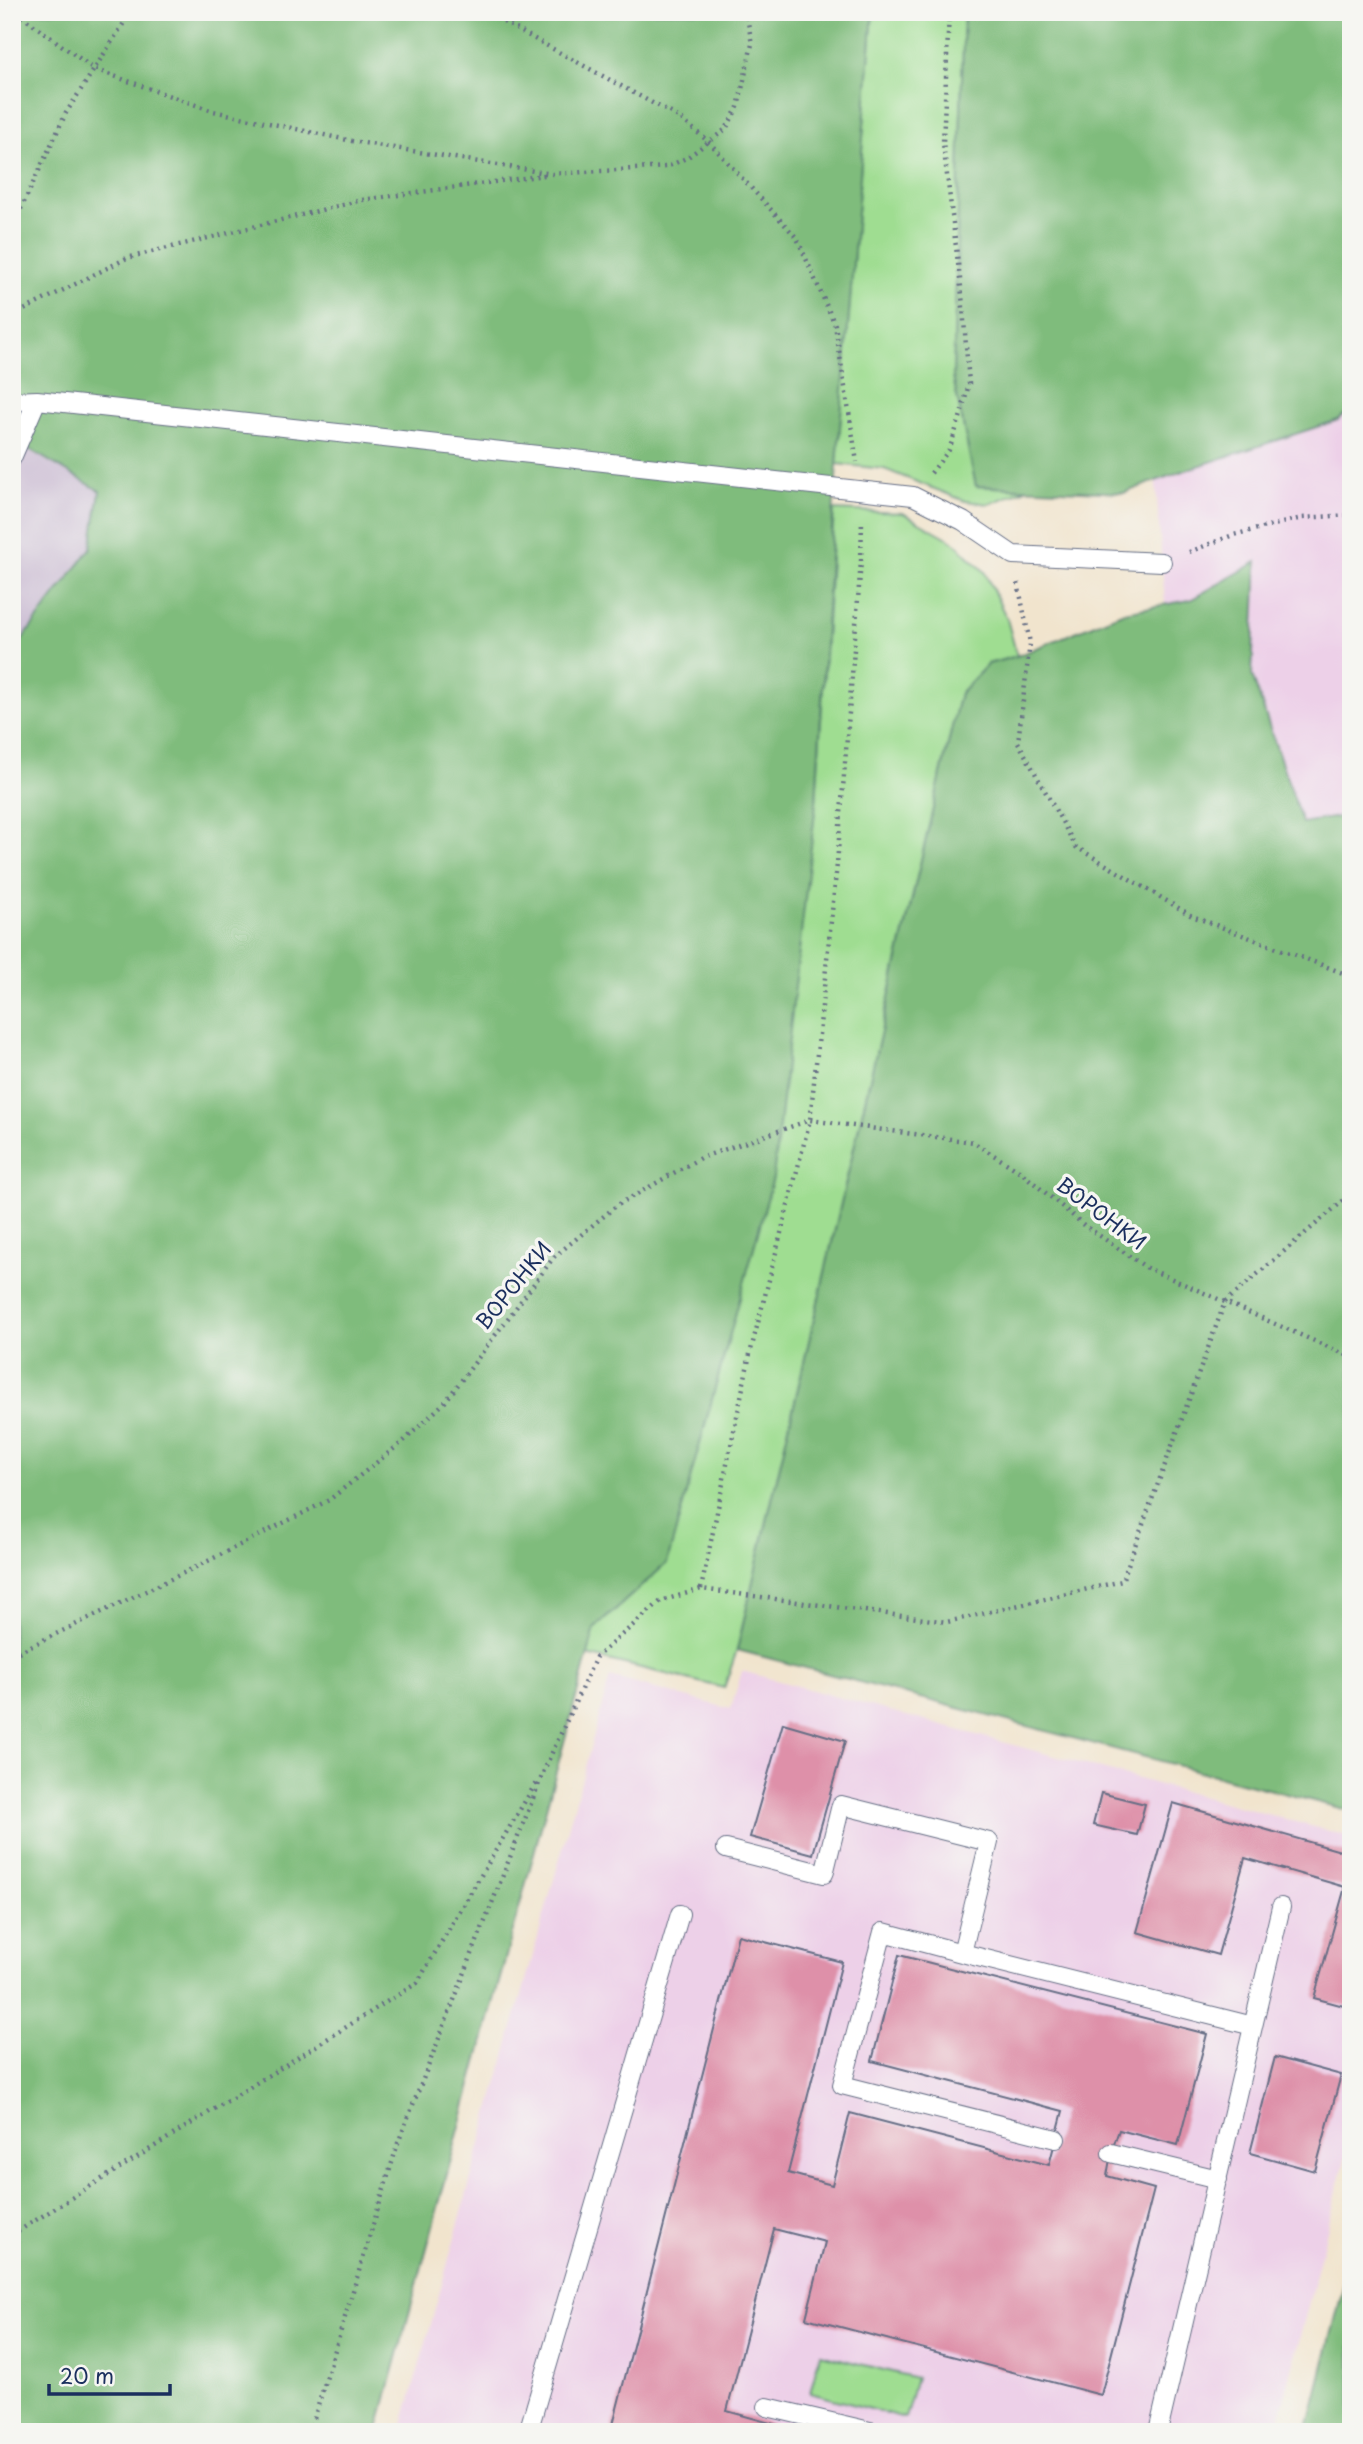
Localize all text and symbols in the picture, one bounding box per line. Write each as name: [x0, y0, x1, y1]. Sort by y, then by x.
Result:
street label: ВОРОНКИ: [1051, 1168, 1154, 1257]
street label: ВОРОНКИ: [467, 1234, 558, 1336]
scale bar: [49, 2353, 170, 2397]
text: 20 m: [60, 2359, 114, 2391]

